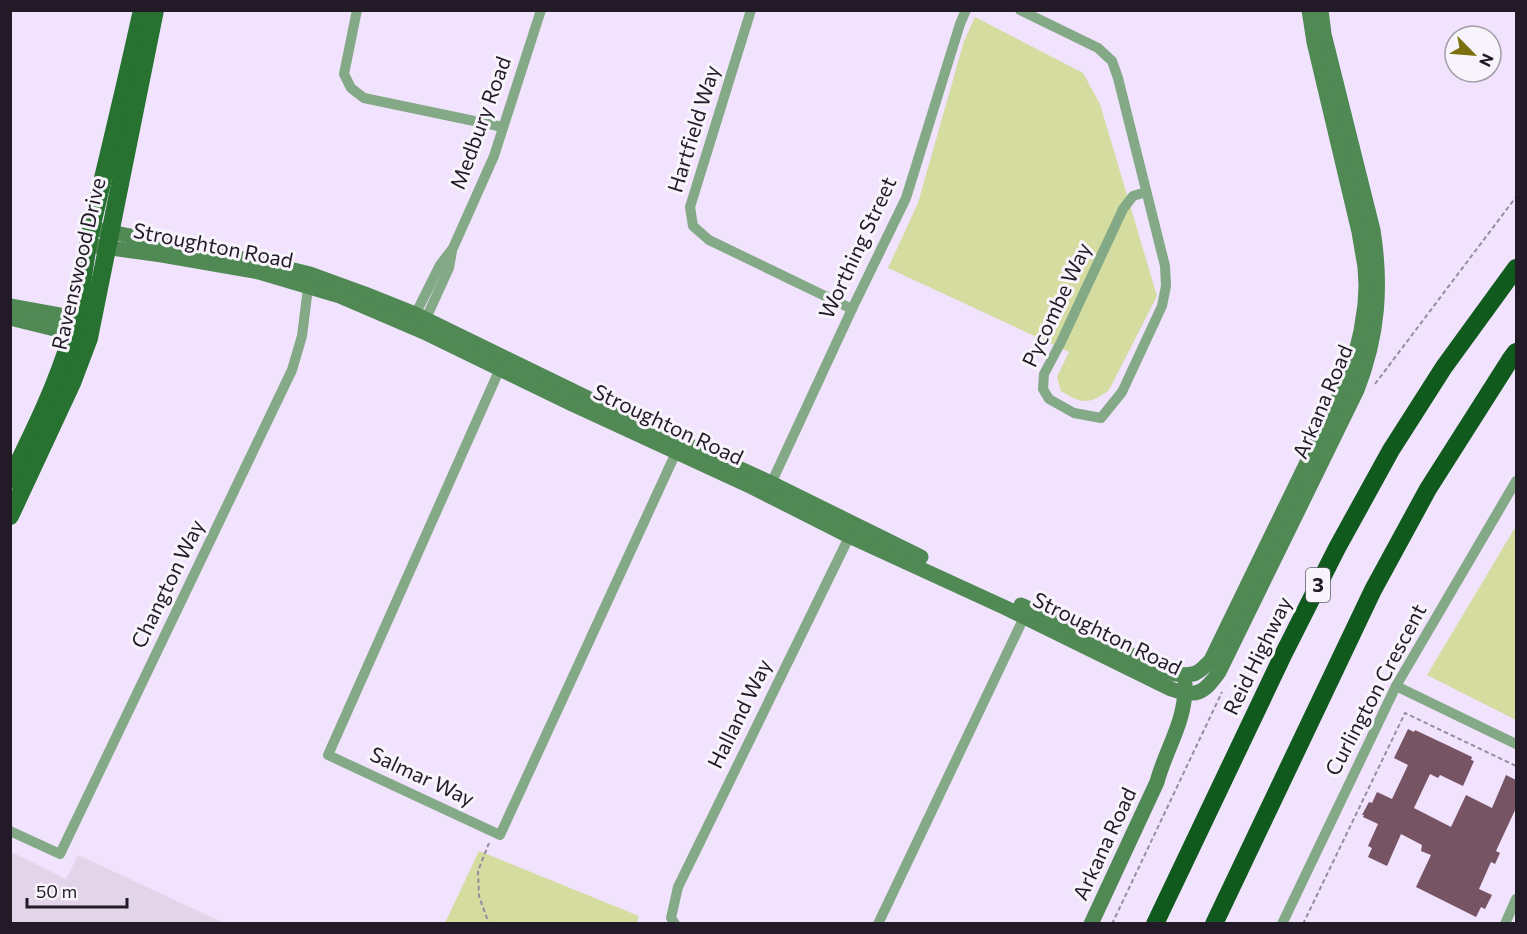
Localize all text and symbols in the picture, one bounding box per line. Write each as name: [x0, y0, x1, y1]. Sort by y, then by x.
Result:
north arrow: [1443, 24, 1503, 84]
text: N: [1476, 51, 1498, 70]
street label: Medbury Road: [444, 53, 515, 192]
street label: Hartfield Way: [661, 62, 724, 195]
street label: Worthing Street: [813, 172, 900, 322]
street label: Ravenswood Drive: [46, 175, 110, 352]
street label: Stroughton Road: [131, 217, 295, 272]
street label: Pycombe Way: [1016, 238, 1095, 371]
street label: Arkana Road: [1286, 341, 1357, 462]
street label: Stroughton Road: [590, 378, 748, 469]
street label: Changton Way: [125, 515, 209, 652]
road number: 3: [1306, 568, 1330, 602]
street label: Stroughton Road: [1029, 586, 1186, 680]
street label: Reid Highway: [1217, 592, 1296, 719]
street label: Curlington Crescent: [1319, 599, 1431, 779]
street label: Halland Way: [701, 655, 776, 772]
street label: Salmar Way: [366, 741, 479, 811]
street label: Arkana Road: [1067, 783, 1141, 904]
scale bar: [27, 871, 128, 909]
text: 50 m: [36, 880, 77, 902]

